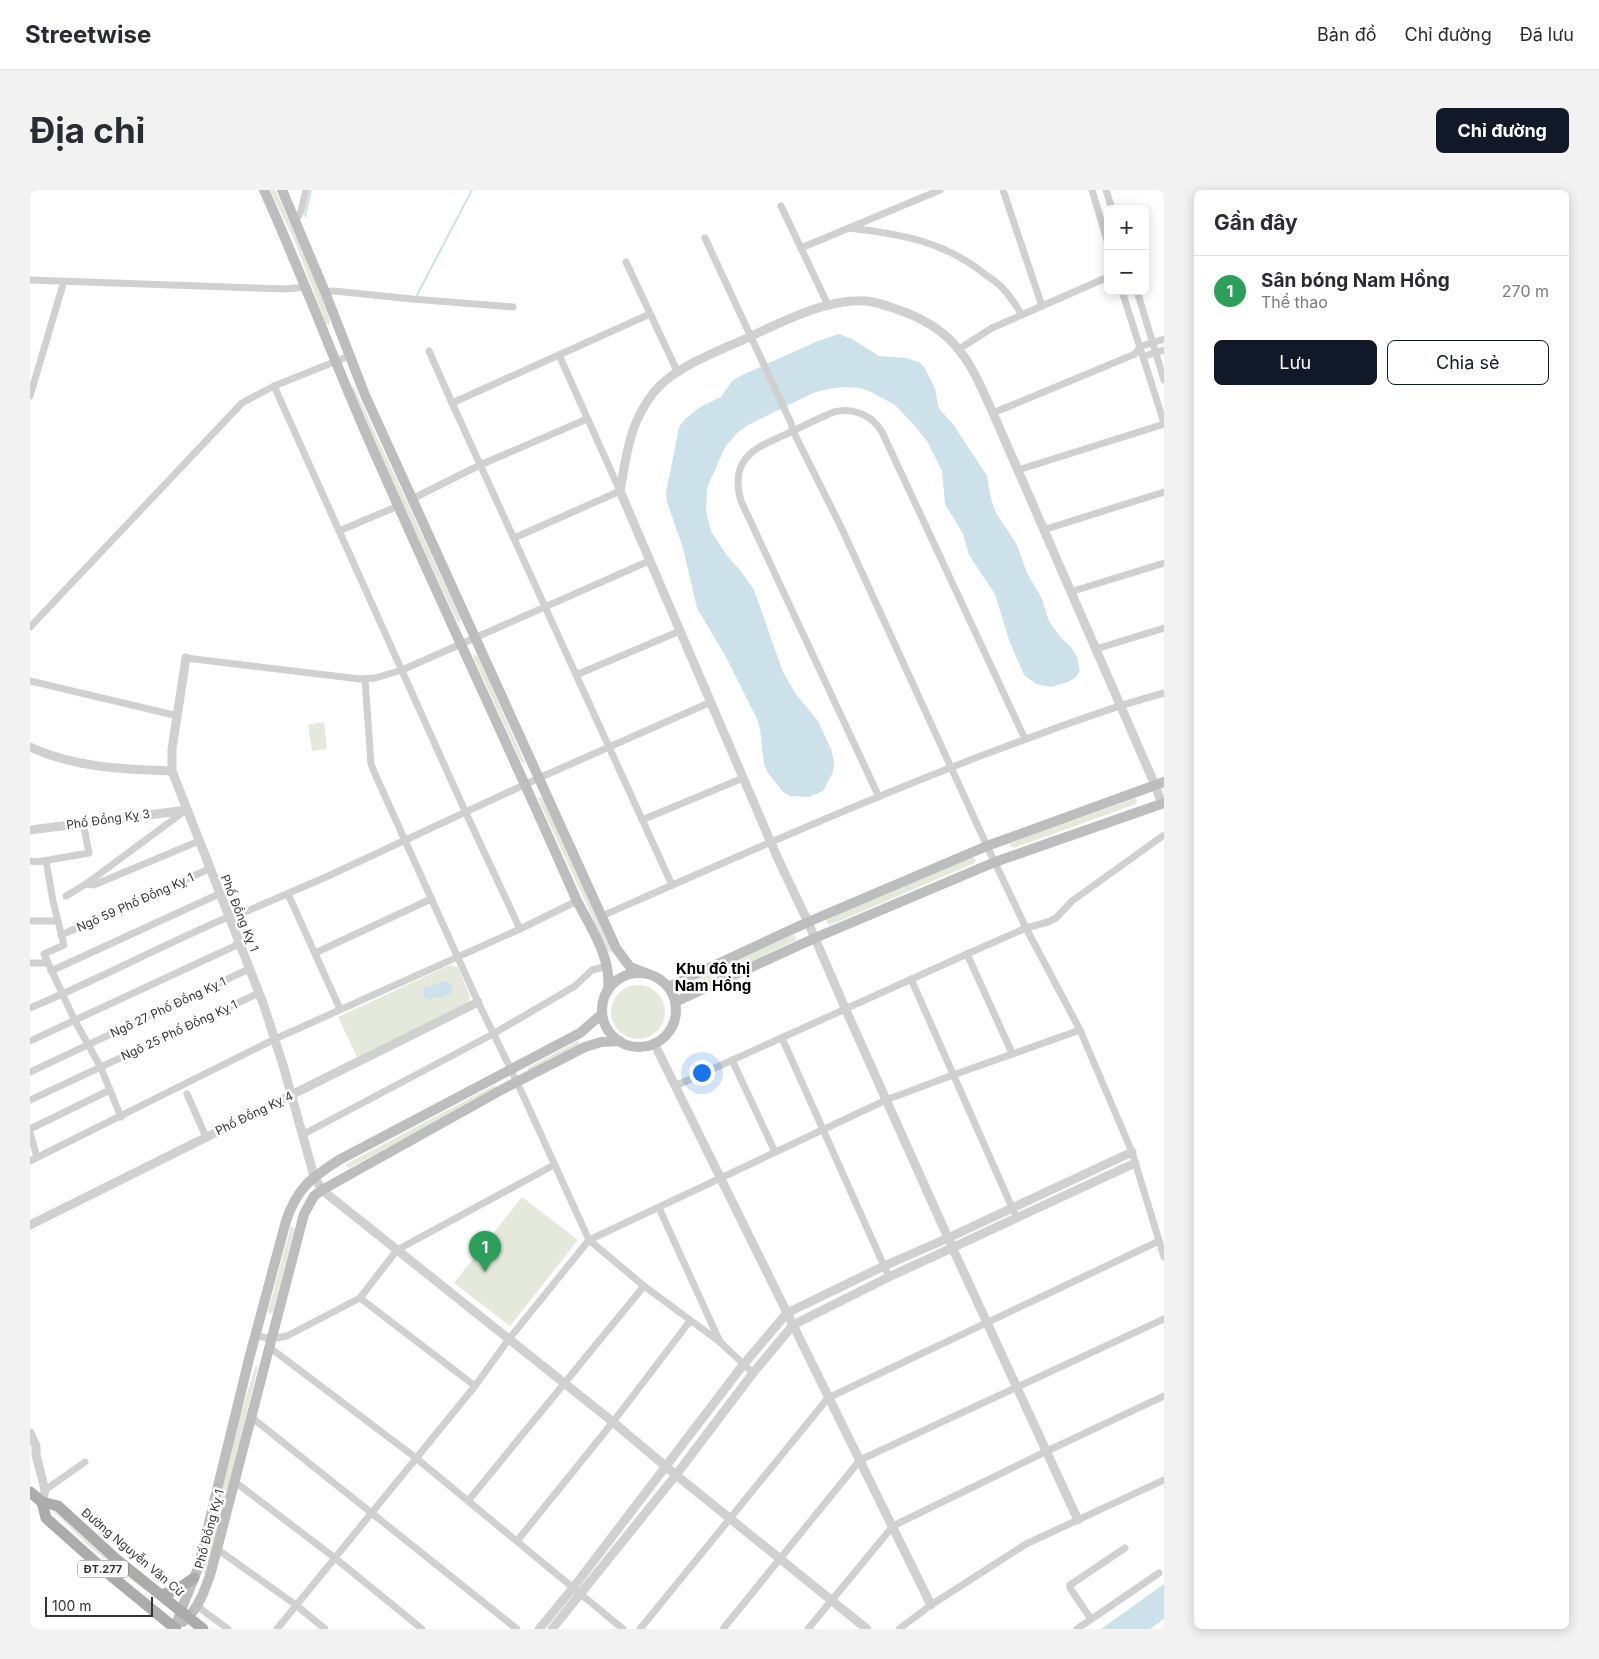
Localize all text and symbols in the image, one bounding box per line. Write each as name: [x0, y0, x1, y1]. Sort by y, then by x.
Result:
text: Streetwise: [25, 20, 151, 49]
text: Bản đồ: [1317, 24, 1376, 45]
text: Chỉ đường: [1404, 24, 1492, 45]
text: Đã lưu: [1520, 24, 1574, 45]
button: Chỉ đường: [1436, 108, 1569, 153]
text: Địa chỉ: [30, 109, 145, 151]
map controls: [1104, 205, 1149, 295]
button: +: [1104, 205, 1149, 250]
text: Gần đây: [1214, 210, 1298, 235]
button: −: [1104, 250, 1149, 295]
text: Sân bóng Nam Hồng: [1261, 269, 1450, 292]
text: 1: [1227, 281, 1233, 301]
text: 270 m: [1502, 281, 1549, 301]
text: Thể thao: [1261, 292, 1328, 312]
button: Lưu: [1214, 340, 1377, 385]
button: Chia sẻ: [1387, 340, 1549, 385]
street label: Phố Đồng Kỵ 3: [65, 806, 151, 832]
street label: Ngõ 59 Phố Đồng Kỵ 1: [74, 869, 196, 935]
street label: Phố Đồng Kỵ 1: [218, 872, 262, 954]
district label: Khu đô thị Nam Hồng: [675, 959, 751, 995]
street label: Ngõ 27 Phố Đồng Kỵ 1: [108, 974, 228, 1040]
street label: Ngõ 25 Phố Đồng Kỵ 1: [118, 996, 240, 1064]
your location: [689, 1060, 715, 1086]
street label: Phố Đồng Kỵ 4: [213, 1088, 295, 1138]
pin: 1: [469, 1231, 501, 1272]
street label: Phố Đồng Kỵ 1: [191, 1488, 227, 1570]
street label: Đường Nguyễn Văn Cừ: [79, 1505, 188, 1600]
road number: ĐT.277: [78, 1560, 128, 1578]
scale bar: [45, 1594, 152, 1617]
text: 100 m: [52, 1597, 92, 1614]

